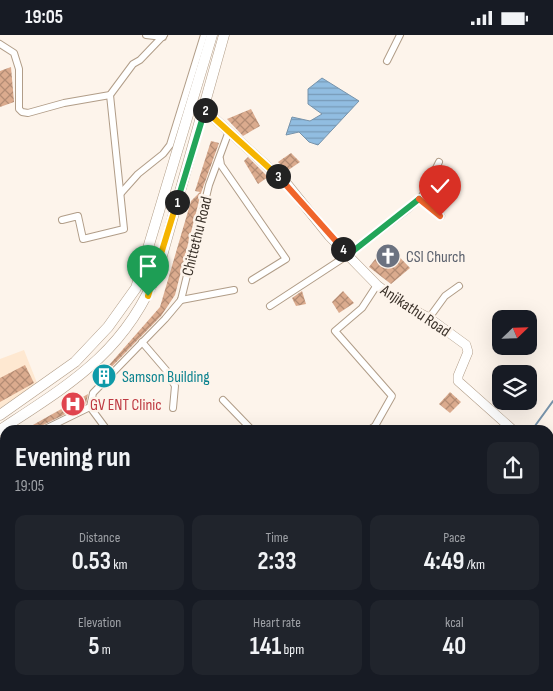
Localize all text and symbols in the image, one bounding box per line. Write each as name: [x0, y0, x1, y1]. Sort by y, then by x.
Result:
text: 19:05: [25, 6, 63, 29]
pin: 2: [192, 97, 218, 123]
text: 2: [202, 102, 209, 119]
pin: 3: [266, 163, 290, 189]
pin: [419, 165, 461, 216]
text: 3: [275, 168, 282, 185]
icon: check: [426, 172, 454, 200]
pin: 1: [164, 189, 190, 215]
text: 1: [175, 194, 180, 211]
street label: Chittethu Road: [178, 195, 216, 278]
pin: 4: [330, 237, 356, 261]
text: 4: [340, 241, 347, 258]
church icon: CSI Church: [375, 243, 401, 269]
pin: [127, 245, 169, 296]
place label: CSI Church: [406, 248, 465, 267]
icon: arrive: [134, 252, 162, 280]
street label: Anjikathu Road: [376, 281, 454, 341]
north arrow: [492, 310, 538, 355]
map controls: [492, 310, 537, 410]
building icon: Samson Building: [91, 363, 117, 389]
button: layers: [492, 365, 537, 410]
place label: Samson Building: [122, 368, 210, 387]
hospital icon: GV ENT Clinic: [60, 391, 86, 417]
place label: GV ENT Clinic: [90, 396, 162, 415]
text: Evening run: [15, 441, 131, 474]
button: share: [487, 442, 539, 494]
text: 19:05: [15, 477, 44, 496]
text: Distance: [79, 529, 120, 546]
text: Time: [266, 529, 288, 546]
text: Pace: [443, 529, 465, 546]
text: 0.53: [72, 546, 111, 577]
text: 2:33: [258, 546, 296, 577]
text: 4:49: [424, 546, 464, 577]
text: km: [111, 556, 128, 573]
text: /km: [464, 556, 485, 573]
text: Elevation: [78, 614, 121, 631]
text: Heart rate: [253, 614, 301, 631]
text: kcal: [445, 614, 464, 631]
text: 5: [89, 631, 100, 662]
text: 141: [250, 631, 281, 662]
text: 40: [443, 631, 466, 662]
text: m: [100, 641, 111, 658]
text: bpm: [281, 641, 304, 658]

